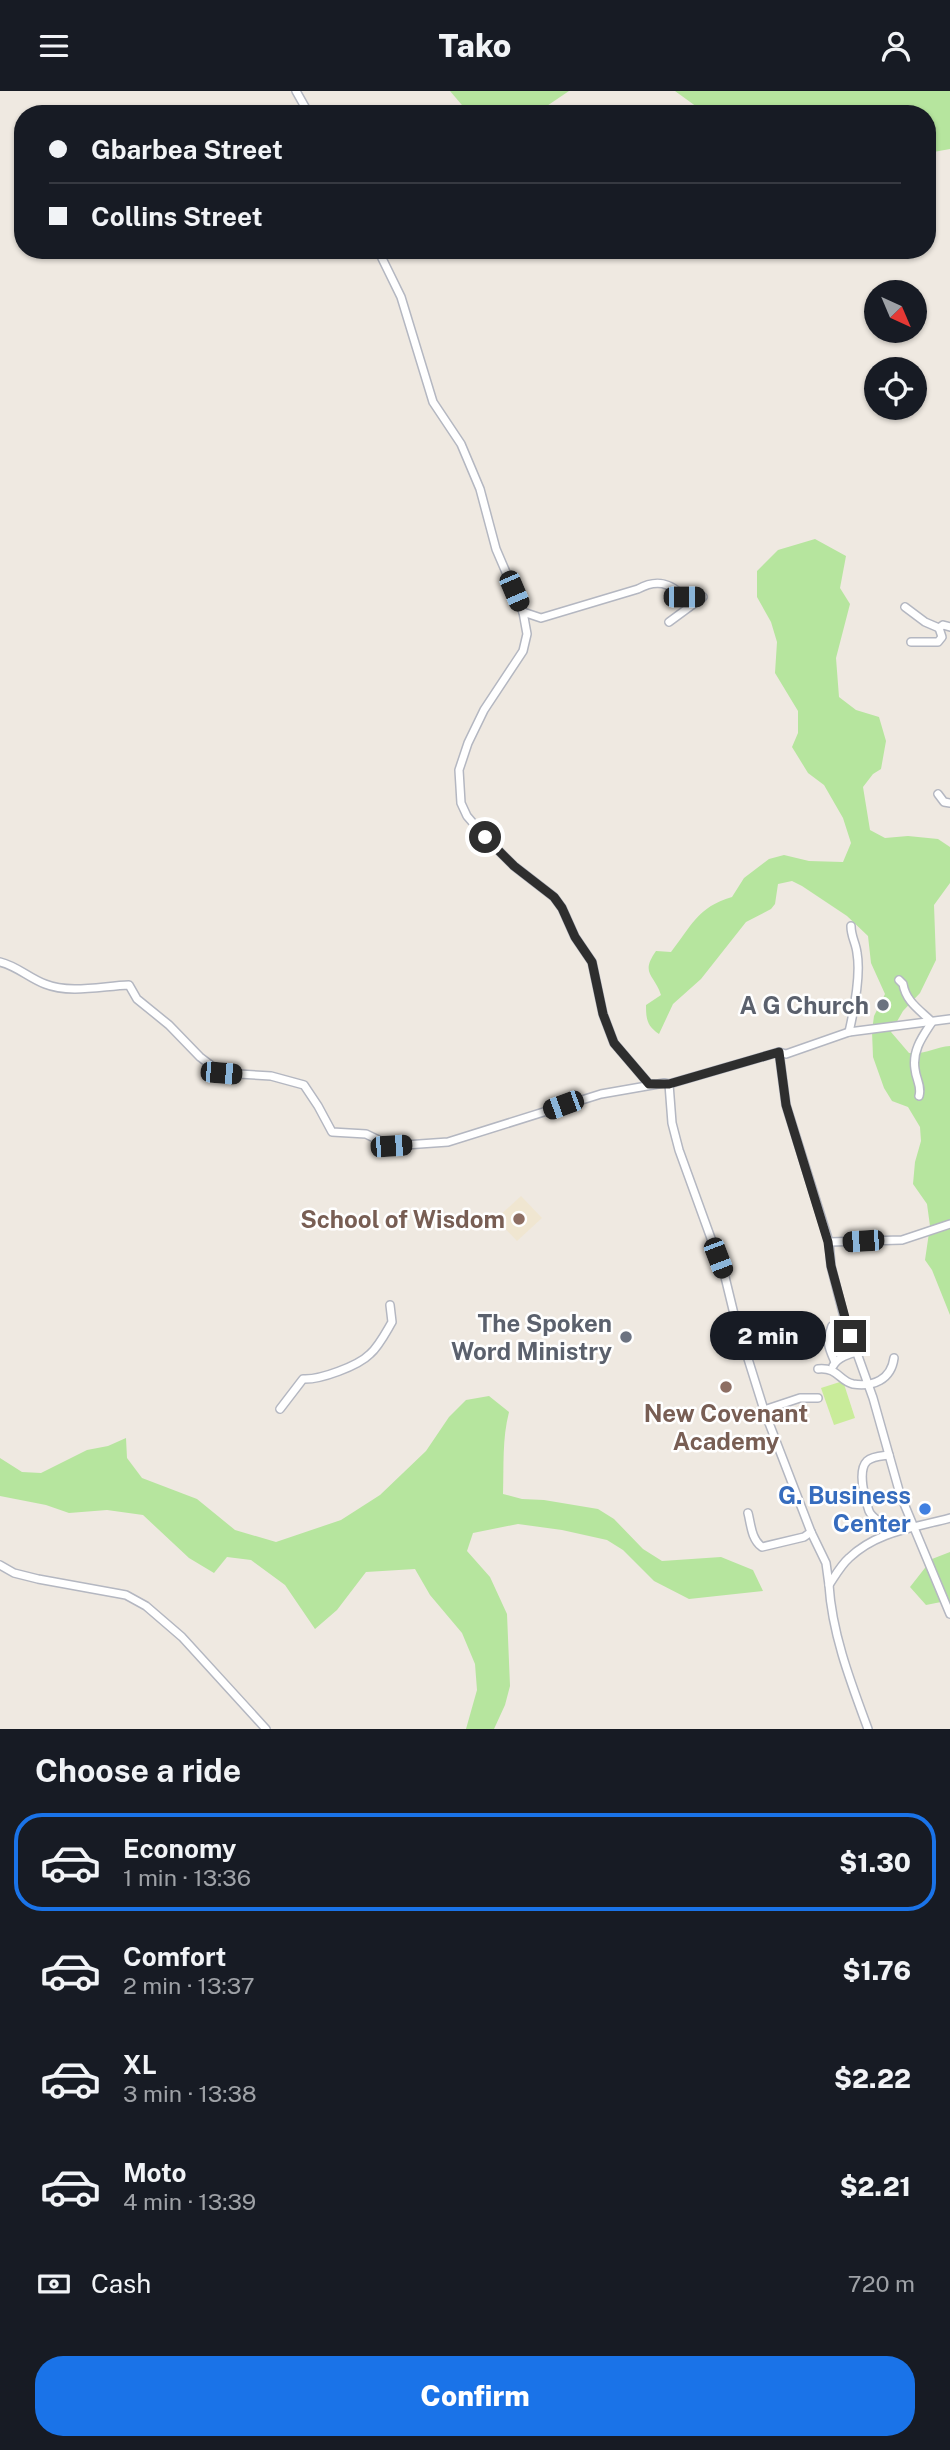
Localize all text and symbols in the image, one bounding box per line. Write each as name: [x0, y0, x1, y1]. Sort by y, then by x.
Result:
icon: menu: [35, 27, 73, 65]
text: Tako: [439, 27, 511, 64]
icon: person: [877, 27, 915, 65]
text: Gbarbea Street: [91, 134, 283, 165]
text: Collins Street: [91, 201, 262, 232]
north arrow: [864, 280, 928, 343]
map controls: [864, 280, 927, 420]
button: locate: [864, 357, 927, 420]
car: [497, 568, 532, 614]
car: [664, 587, 706, 608]
route start: [469, 821, 501, 853]
place label: A G Church: [740, 991, 869, 1019]
marker: A G Church: [875, 997, 891, 1013]
car: [200, 1061, 243, 1085]
car: [540, 1088, 587, 1122]
car: [370, 1134, 413, 1158]
place label: School of Wisdom: [300, 1205, 505, 1233]
marker: School of Wisdom: [511, 1211, 527, 1227]
car: [842, 1229, 885, 1253]
car: [701, 1235, 736, 1281]
place label: The Spoken Word Ministry: [451, 1309, 612, 1365]
callout: 2 min: [710, 1311, 826, 1361]
route end: [834, 1320, 866, 1352]
text: 2 min: [737, 1322, 799, 1349]
marker: The Spoken Word Ministry: [618, 1329, 634, 1345]
marker: New Covenant Academy: [718, 1379, 734, 1395]
place label: New Covenant Academy: [644, 1399, 808, 1455]
place label: G. Business Center: [778, 1481, 911, 1537]
marker: G. Business Center: [917, 1501, 933, 1517]
text: Choose a ride: [35, 1752, 241, 1789]
icon: car: [39, 1831, 102, 1894]
text: Economy: [123, 1833, 236, 1864]
text: $1.30: [839, 1847, 911, 1878]
text: 1 min · 13:36: [123, 1864, 251, 1891]
icon: car: [39, 1939, 102, 2002]
text: Comfort: [123, 1941, 226, 1972]
text: $1.76: [843, 1955, 911, 1986]
text: 2 min · 13:37: [123, 1972, 255, 1999]
icon: car: [39, 2047, 102, 2110]
text: XL: [123, 2049, 157, 2080]
text: $2.22: [834, 2063, 911, 2094]
text: 3 min · 13:38: [123, 2080, 257, 2107]
icon: car: [39, 2155, 102, 2218]
text: Moto: [123, 2157, 186, 2188]
text: $2.21: [840, 2171, 911, 2202]
text: 4 min · 13:39: [123, 2188, 256, 2215]
icon: cash: [35, 2265, 73, 2303]
text: Cash: [91, 2268, 151, 2299]
text: 720 m: [848, 2270, 915, 2297]
button: Confirm: [35, 2356, 915, 2436]

